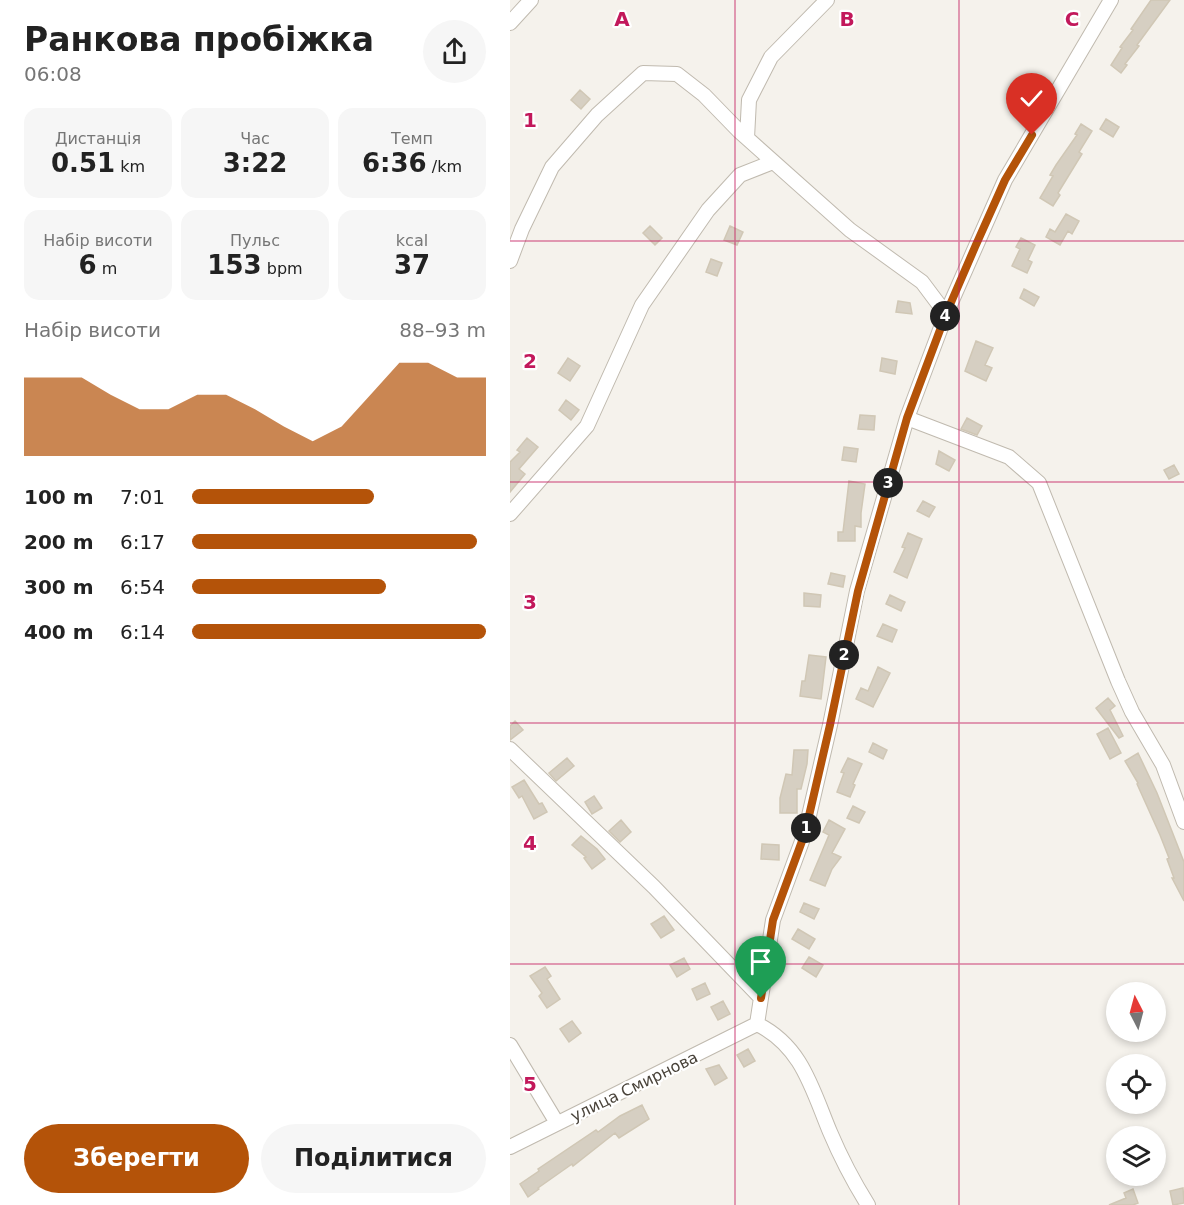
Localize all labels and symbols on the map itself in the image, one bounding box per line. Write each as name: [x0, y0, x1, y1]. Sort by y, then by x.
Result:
text: A: [614, 7, 630, 31]
text: B: [839, 7, 855, 31]
text: C: [1065, 7, 1079, 31]
pin: [1006, 73, 1057, 135]
text: 1: [523, 108, 537, 132]
pin: 4: [930, 301, 960, 331]
text: 2: [523, 349, 537, 373]
pin: 3: [873, 468, 903, 498]
text: 3: [523, 590, 537, 614]
pin: 2: [829, 640, 859, 670]
pin: 1: [791, 813, 821, 843]
text: 4: [523, 831, 537, 855]
pin: [735, 936, 786, 998]
north arrow: [1106, 982, 1166, 1042]
street label: улица Смирнова: [568, 1047, 701, 1125]
text: 5: [523, 1072, 537, 1096]

